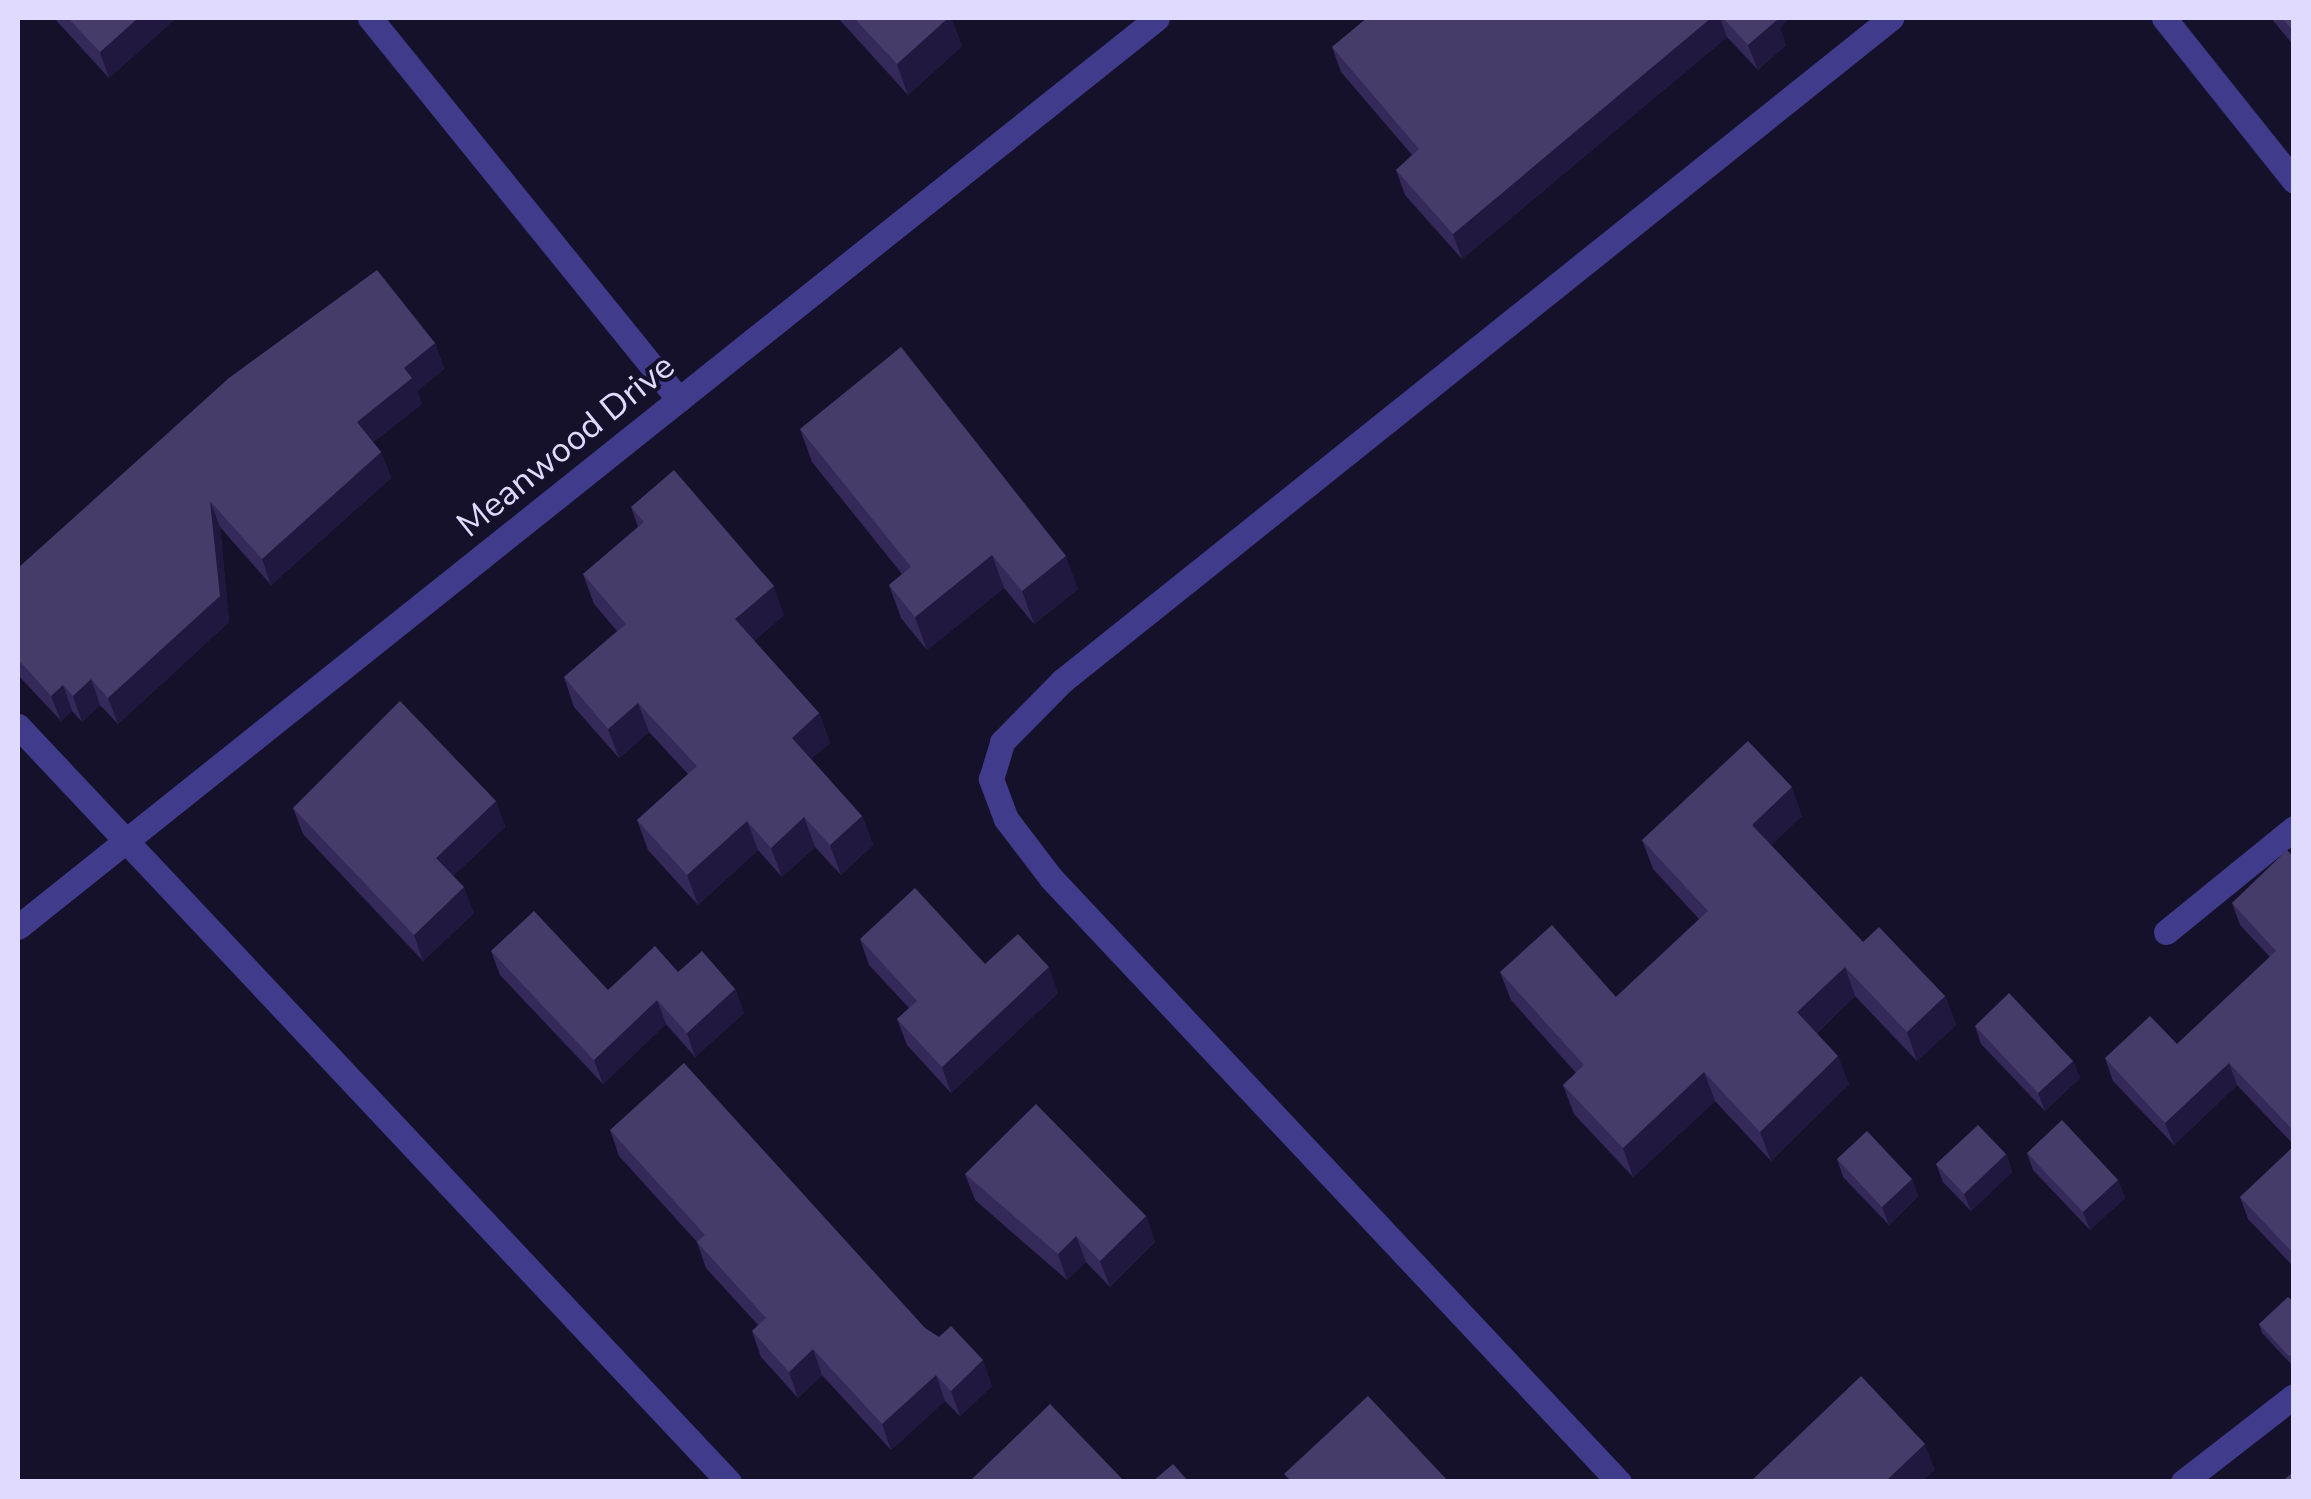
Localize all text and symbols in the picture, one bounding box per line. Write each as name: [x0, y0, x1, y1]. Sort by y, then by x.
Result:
street label: Meanwood Drive: [449, 346, 683, 546]

